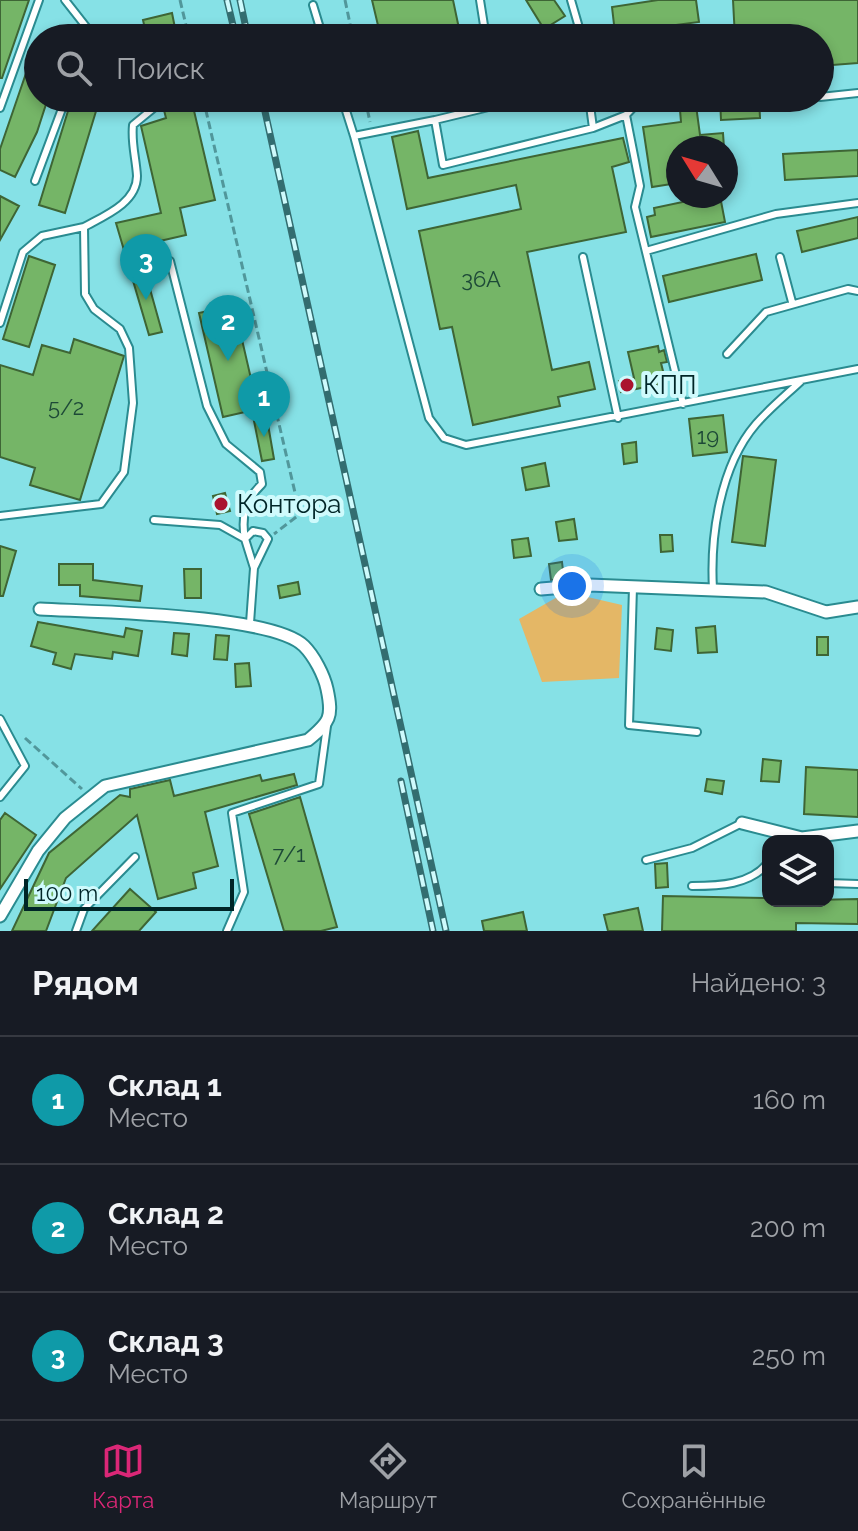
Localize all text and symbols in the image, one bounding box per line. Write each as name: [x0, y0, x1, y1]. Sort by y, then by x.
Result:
search box: [24, 24, 834, 112]
icon: search: [52, 46, 96, 90]
text: Поиск: [116, 51, 205, 86]
north arrow: [666, 136, 738, 208]
pin: 3: [120, 234, 172, 300]
house number: 36А: [461, 266, 501, 292]
pin: 2: [202, 295, 254, 361]
place label: КПП: [643, 370, 697, 400]
pin: 1: [238, 371, 290, 437]
marker: КПП: [618, 376, 636, 394]
house number: 5/2: [48, 394, 84, 420]
house number: 19: [697, 423, 719, 449]
place label: Контора: [237, 489, 341, 519]
marker: Контора: [212, 495, 230, 513]
your location: [552, 566, 592, 606]
map controls: [762, 835, 834, 907]
button: layers: [762, 835, 834, 907]
house number: 7/1: [273, 841, 305, 867]
scale bar: [24, 875, 234, 911]
text: 100 m: [36, 880, 98, 906]
text: Рядом: [32, 963, 139, 1003]
text: Найдено: 3: [691, 968, 826, 998]
text: Склад 1: [108, 1068, 222, 1103]
text: 1: [52, 1085, 64, 1115]
text: 160 m: [753, 1085, 826, 1115]
text: Место: [108, 1103, 188, 1133]
text: Склад 2: [108, 1196, 224, 1231]
text: 2: [51, 1213, 65, 1243]
text: 200 m: [750, 1213, 826, 1243]
text: Место: [108, 1231, 188, 1261]
text: Склад 3: [108, 1324, 224, 1359]
text: 3: [51, 1341, 65, 1371]
text: 250 m: [752, 1341, 826, 1371]
text: Место: [108, 1359, 188, 1389]
tab: Карта: [92, 1439, 154, 1513]
tab: Маршрут: [339, 1439, 437, 1513]
tab: Сохранённые: [622, 1439, 766, 1513]

